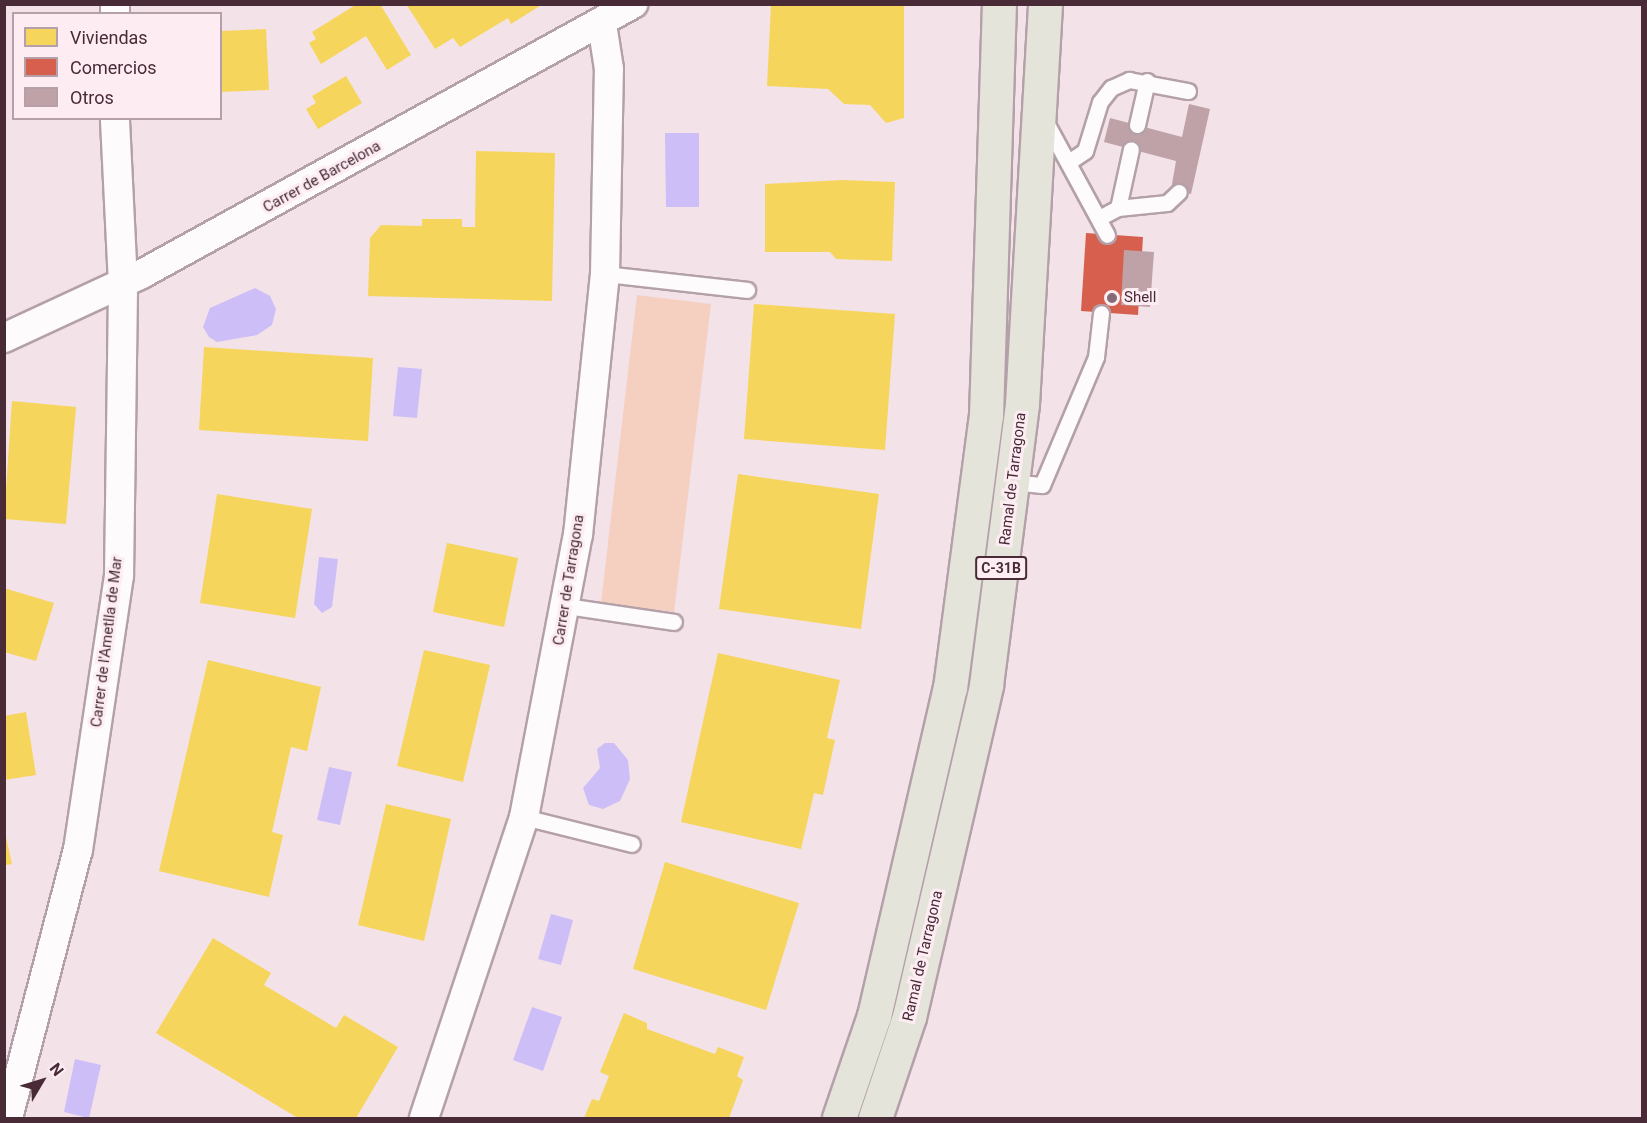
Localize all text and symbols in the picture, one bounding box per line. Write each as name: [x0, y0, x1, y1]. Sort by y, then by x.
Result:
legend: [12, 12, 222, 120]
text: Viviendas: [70, 27, 148, 48]
text: Comercios: [70, 57, 157, 78]
text: Otros: [70, 87, 114, 108]
street label: Carrer de Barcelona: [260, 137, 384, 217]
place label: Shell: [1124, 289, 1156, 307]
marker: Shell: [1105, 291, 1119, 305]
street label: Ramal de Tarragona: [996, 411, 1030, 547]
street label: Carrer de Tarragona: [550, 513, 588, 647]
street label: Carrer de l'Ametlla de Mar: [88, 556, 126, 728]
road number: C-31B: [974, 557, 1028, 579]
street label: Ramal de Tarragona: [899, 889, 947, 1023]
north arrow: [12, 1051, 72, 1111]
text: N: [46, 1059, 68, 1080]

